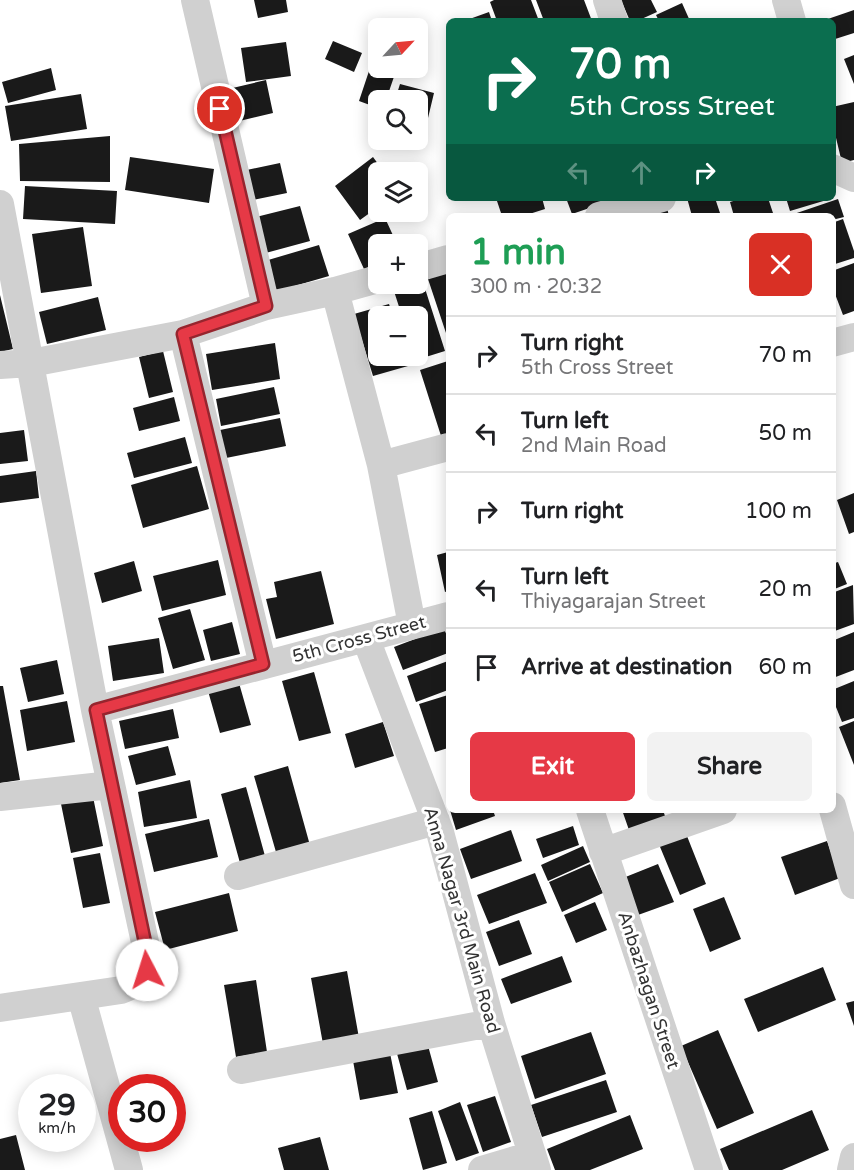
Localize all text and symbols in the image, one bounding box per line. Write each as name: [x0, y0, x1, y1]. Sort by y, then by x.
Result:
north arrow: [368, 18, 428, 78]
map controls: [368, 18, 428, 366]
text: 70 m: [569, 39, 671, 90]
icon: right: [470, 42, 548, 120]
pin: [194, 83, 245, 134]
button: search: [368, 90, 428, 150]
text: 5th Cross Street: [569, 90, 775, 123]
icon: arrive: [203, 92, 236, 125]
icon: left: [562, 156, 595, 189]
icon: ahead: [625, 156, 658, 189]
icon: right: [688, 156, 721, 189]
button: layers: [368, 162, 428, 222]
text: 1 min: [470, 231, 566, 274]
button: close: [749, 233, 812, 296]
button: +: [368, 234, 428, 294]
text: 300 m · 20:32: [470, 275, 602, 299]
button: −: [368, 306, 428, 366]
text: Turn right: [521, 330, 623, 356]
icon: right: [470, 339, 503, 372]
text: 70 m: [758, 342, 812, 368]
text: 5th Cross Street: [521, 356, 673, 380]
text: Turn left: [521, 408, 609, 434]
icon: left: [470, 417, 503, 450]
text: 50 m: [758, 420, 812, 446]
text: 2nd Main Road: [521, 434, 667, 458]
icon: right: [470, 495, 503, 528]
text: Turn right: [521, 498, 623, 524]
text: 100 m: [745, 498, 812, 524]
text: Turn left: [521, 564, 609, 590]
icon: left: [470, 573, 503, 606]
text: 20 m: [758, 576, 812, 602]
text: Thiyagarajan Street: [521, 590, 706, 614]
street label: 5th Cross Street: [290, 611, 428, 667]
icon: arrive: [470, 651, 503, 684]
text: Arrive at destination: [521, 654, 732, 680]
text: 60 m: [758, 654, 812, 680]
button: Exit: [470, 732, 635, 801]
button: Share: [647, 732, 812, 801]
street label: Anna Nagar 3rd Main Road: [419, 804, 505, 1036]
street label: Anbazhagan Street: [613, 908, 685, 1072]
position arrow: [115, 938, 179, 1002]
speed limit sign: 30: [108, 1074, 186, 1152]
text: 29: [38, 1087, 76, 1124]
text: km/h: [38, 1119, 76, 1137]

